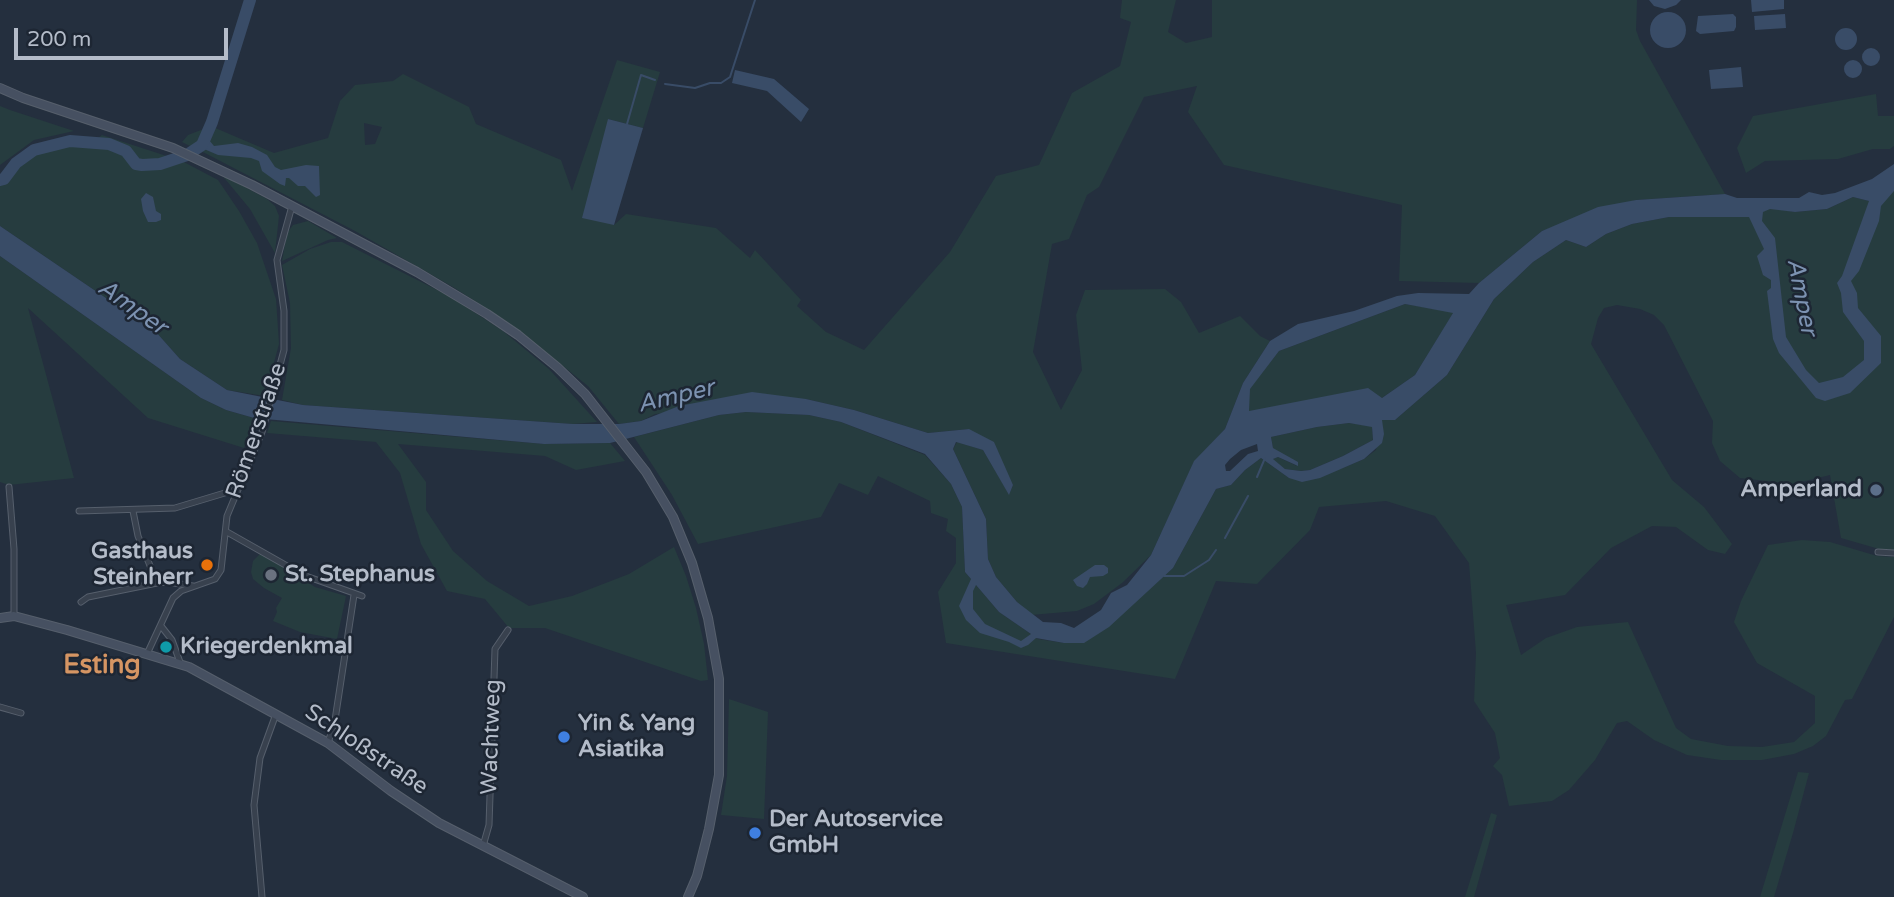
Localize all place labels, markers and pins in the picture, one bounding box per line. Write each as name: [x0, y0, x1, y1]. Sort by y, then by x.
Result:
place label: Amperland: [1740, 476, 1862, 504]
marker: Amperland: [1868, 482, 1884, 498]
place label: Gasthaus Steinherr: [91, 538, 193, 592]
marker: Gasthaus Steinherr: [199, 557, 215, 573]
place label: St. Stephanus: [285, 561, 435, 589]
marker: St. Stephanus: [263, 567, 279, 583]
place label: Kriegerdenkmal: [180, 633, 353, 661]
marker: Kriegerdenkmal: [158, 639, 174, 655]
place label: Yin & Yang Asiatika: [578, 710, 695, 764]
marker: Yin & Yang Asiatika: [556, 729, 572, 745]
place label: Der Autoservice GmbH: [769, 806, 943, 860]
marker: Der Autoservice GmbH: [747, 825, 763, 841]

